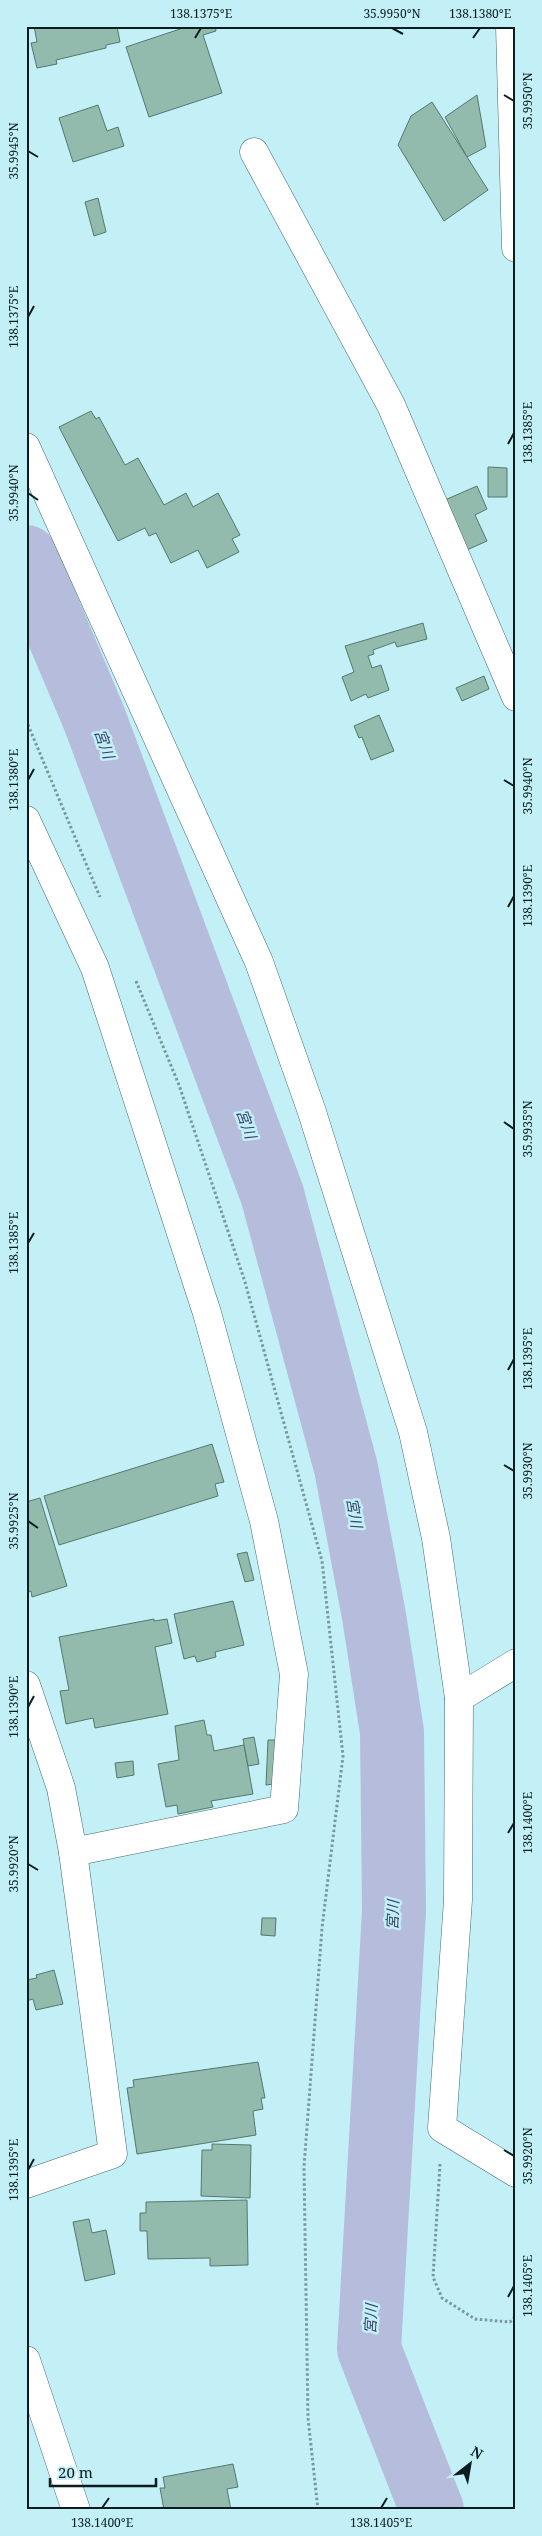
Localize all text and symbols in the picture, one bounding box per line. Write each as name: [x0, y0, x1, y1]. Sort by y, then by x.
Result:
text: 138.1375°E: [170, 5, 232, 22]
text: 35.9950°N: [363, 5, 421, 22]
text: 138.1380°E: [449, 5, 511, 22]
text: 35.9950°N: [519, 72, 536, 130]
text: 35.9945°N: [5, 122, 22, 180]
text: 138.1375°E: [5, 286, 22, 348]
text: 138.1385°E: [519, 402, 536, 464]
text: 35.9940°N: [5, 464, 22, 522]
water label: 宮川: [90, 726, 120, 763]
text: 138.1380°E: [5, 749, 22, 811]
text: 35.9940°N: [519, 757, 536, 815]
text: 138.1390°E: [519, 865, 536, 927]
text: 35.9935°N: [519, 1100, 536, 1158]
water label: 宮川: [232, 1106, 262, 1143]
text: 138.1385°E: [5, 1212, 22, 1274]
text: 138.1395°E: [519, 1328, 536, 1390]
text: 35.9930°N: [519, 1442, 536, 1500]
text: 35.9925°N: [5, 1492, 22, 1550]
water label: 宮川: [343, 1496, 368, 1531]
text: 138.1390°E: [5, 1676, 22, 1738]
text: 138.1400°E: [519, 1792, 536, 1854]
text: 35.9920°N: [5, 1835, 22, 1893]
water label: 宮川: [381, 1898, 403, 1930]
text: 35.9920°N: [519, 2127, 536, 2185]
text: 138.1395°E: [5, 2139, 22, 2201]
text: 138.1405°E: [519, 2255, 536, 2317]
water label: 宮川: [359, 2301, 381, 2334]
north arrow: [444, 2438, 494, 2488]
text: N: [467, 2441, 487, 2463]
scale bar: [50, 2456, 156, 2488]
text: 20 m: [58, 2462, 93, 2482]
text: 138.1400°E: [71, 2514, 133, 2531]
text: 138.1405°E: [350, 2514, 412, 2531]

